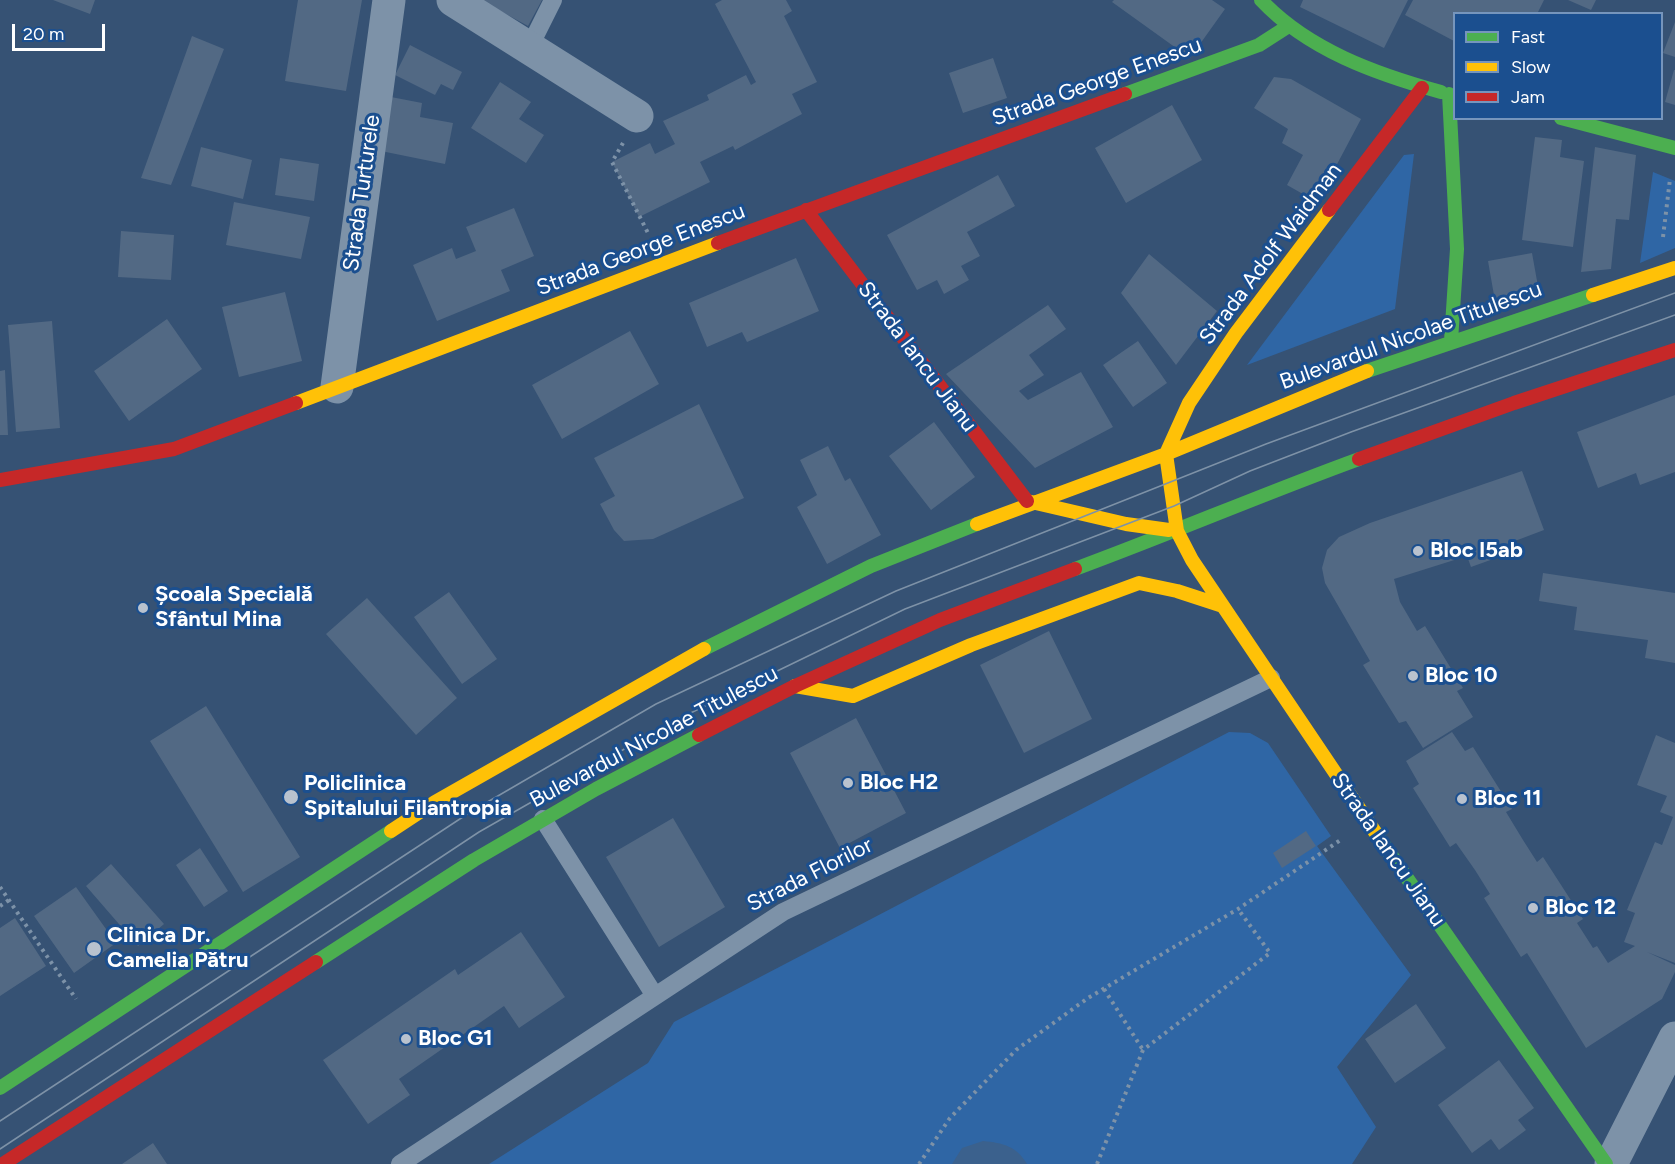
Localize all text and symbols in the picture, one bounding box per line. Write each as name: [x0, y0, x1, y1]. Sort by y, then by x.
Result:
scale bar: [15, 12, 108, 50]
legend: [1453, 12, 1663, 120]
text: 20 m: [23, 23, 64, 45]
text: Fast: [1511, 26, 1545, 48]
street label: Strada George Enescu: [989, 32, 1205, 132]
text: Slow: [1511, 56, 1550, 78]
text: Jam: [1511, 86, 1545, 108]
street label: Strada Turturele: [338, 113, 386, 273]
street label: Strada Adolf Waidman: [1194, 158, 1348, 350]
street label: Strada George Enescu: [533, 198, 749, 302]
street label: Bulevardul Nicolae Titulescu: [1276, 276, 1546, 396]
street label: Strada Iancu Jianu: [852, 277, 982, 437]
place label: Bloc I5ab: [1430, 538, 1523, 564]
marker: Bloc I5ab: [1411, 544, 1425, 558]
place label: Școala Specială Sfântul Mina: [155, 582, 313, 634]
marker: Școala Specială Sfântul Mina: [136, 601, 150, 615]
street label: Bulevardul Nicolae Titulescu: [526, 660, 782, 814]
place label: Bloc 10: [1425, 663, 1497, 689]
marker: Bloc 10: [1406, 669, 1420, 683]
street label: Strada Iancu Jianu: [1325, 768, 1451, 932]
place label: Bloc H2: [860, 770, 938, 796]
place label: Policlinica Spitalului Filantropia: [304, 771, 512, 822]
marker: Bloc H2: [841, 776, 855, 790]
place label: Bloc 11: [1474, 786, 1541, 812]
marker: Policlinica Spitalului Filantropia: [282, 788, 300, 806]
marker: Bloc 11: [1455, 792, 1469, 806]
street label: Strada Florilor: [743, 832, 877, 918]
place label: Bloc 12: [1545, 895, 1616, 921]
marker: Bloc 12: [1526, 901, 1540, 915]
place label: Clinica Dr. Camelia Pătru: [107, 923, 249, 974]
marker: Clinica Dr. Camelia Pătru: [85, 940, 103, 958]
place label: Bloc G1: [418, 1026, 493, 1052]
marker: Bloc G1: [399, 1032, 413, 1046]

